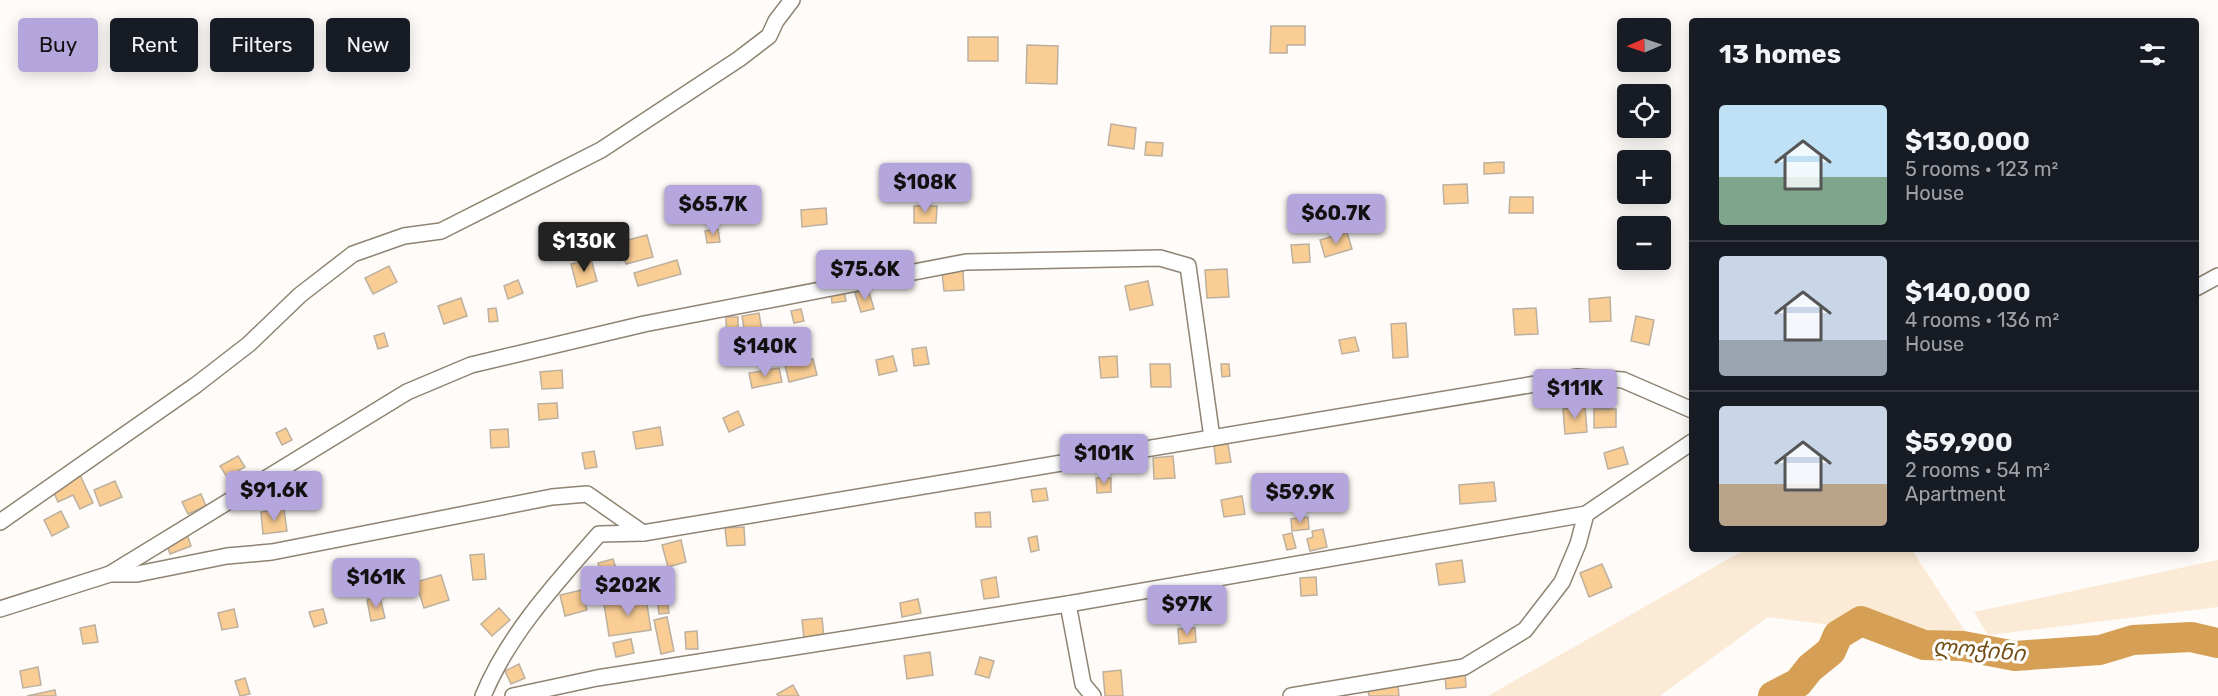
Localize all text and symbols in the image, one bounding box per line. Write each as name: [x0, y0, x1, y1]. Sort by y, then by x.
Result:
chip: Buy: [18, 18, 98, 72]
chip: Rent: [110, 18, 198, 72]
chip: Filters: [210, 18, 314, 72]
chip: New: [326, 18, 410, 72]
north arrow: [1617, 18, 1671, 72]
map controls: [1617, 18, 1671, 270]
icon: filters: [2136, 38, 2169, 71]
text: 13 homes: [1719, 39, 1841, 70]
button: locate: [1617, 84, 1671, 138]
text: $130,000: [1905, 126, 2030, 157]
icon: home: [1767, 129, 1839, 201]
button: +: [1617, 150, 1671, 204]
text: 5 rooms · 123 m²: [1905, 157, 2058, 181]
pin: $108K: [883, 163, 967, 214]
text: $108K: [893, 170, 957, 194]
text: House: [1905, 181, 1964, 205]
pin: $65.7K: [664, 185, 762, 236]
text: $65.7K: [678, 192, 748, 216]
pin: $60.7K: [1287, 194, 1385, 245]
text: $60.7K: [1301, 201, 1371, 225]
button: −: [1617, 216, 1671, 270]
pin: $130K: [542, 222, 626, 273]
text: $130K: [552, 229, 616, 253]
pin: $75.6K: [816, 250, 914, 301]
text: $75.6K: [830, 257, 900, 281]
text: $140,000: [1905, 277, 2031, 308]
icon: home: [1767, 280, 1839, 352]
text: 4 rooms · 136 m²: [1905, 308, 2059, 332]
pin: $140K: [723, 327, 807, 378]
text: House: [1905, 332, 1964, 356]
text: $140K: [733, 334, 797, 358]
pin: $111K: [1533, 369, 1617, 420]
text: $111K: [1547, 376, 1603, 400]
text: $59,900: [1905, 427, 2013, 458]
icon: home: [1767, 430, 1839, 502]
pin: $101K: [1062, 434, 1146, 485]
text: $101K: [1074, 441, 1134, 465]
text: 2 rooms · 54 m²: [1905, 458, 2050, 482]
pin: $91.6K: [225, 471, 323, 522]
pin: $59.9K: [1251, 473, 1349, 524]
text: $91.6K: [240, 478, 308, 502]
text: $59.9K: [1265, 480, 1335, 504]
text: Apartment: [1905, 482, 2006, 506]
pin: $161K: [334, 558, 418, 609]
text: $161K: [346, 565, 406, 589]
pin: $202K: [586, 566, 670, 617]
text: $202K: [595, 573, 661, 597]
pin: $97K: [1151, 585, 1223, 636]
text: $97K: [1162, 592, 1212, 616]
water label: ლოჭინი: [1932, 632, 2028, 667]

